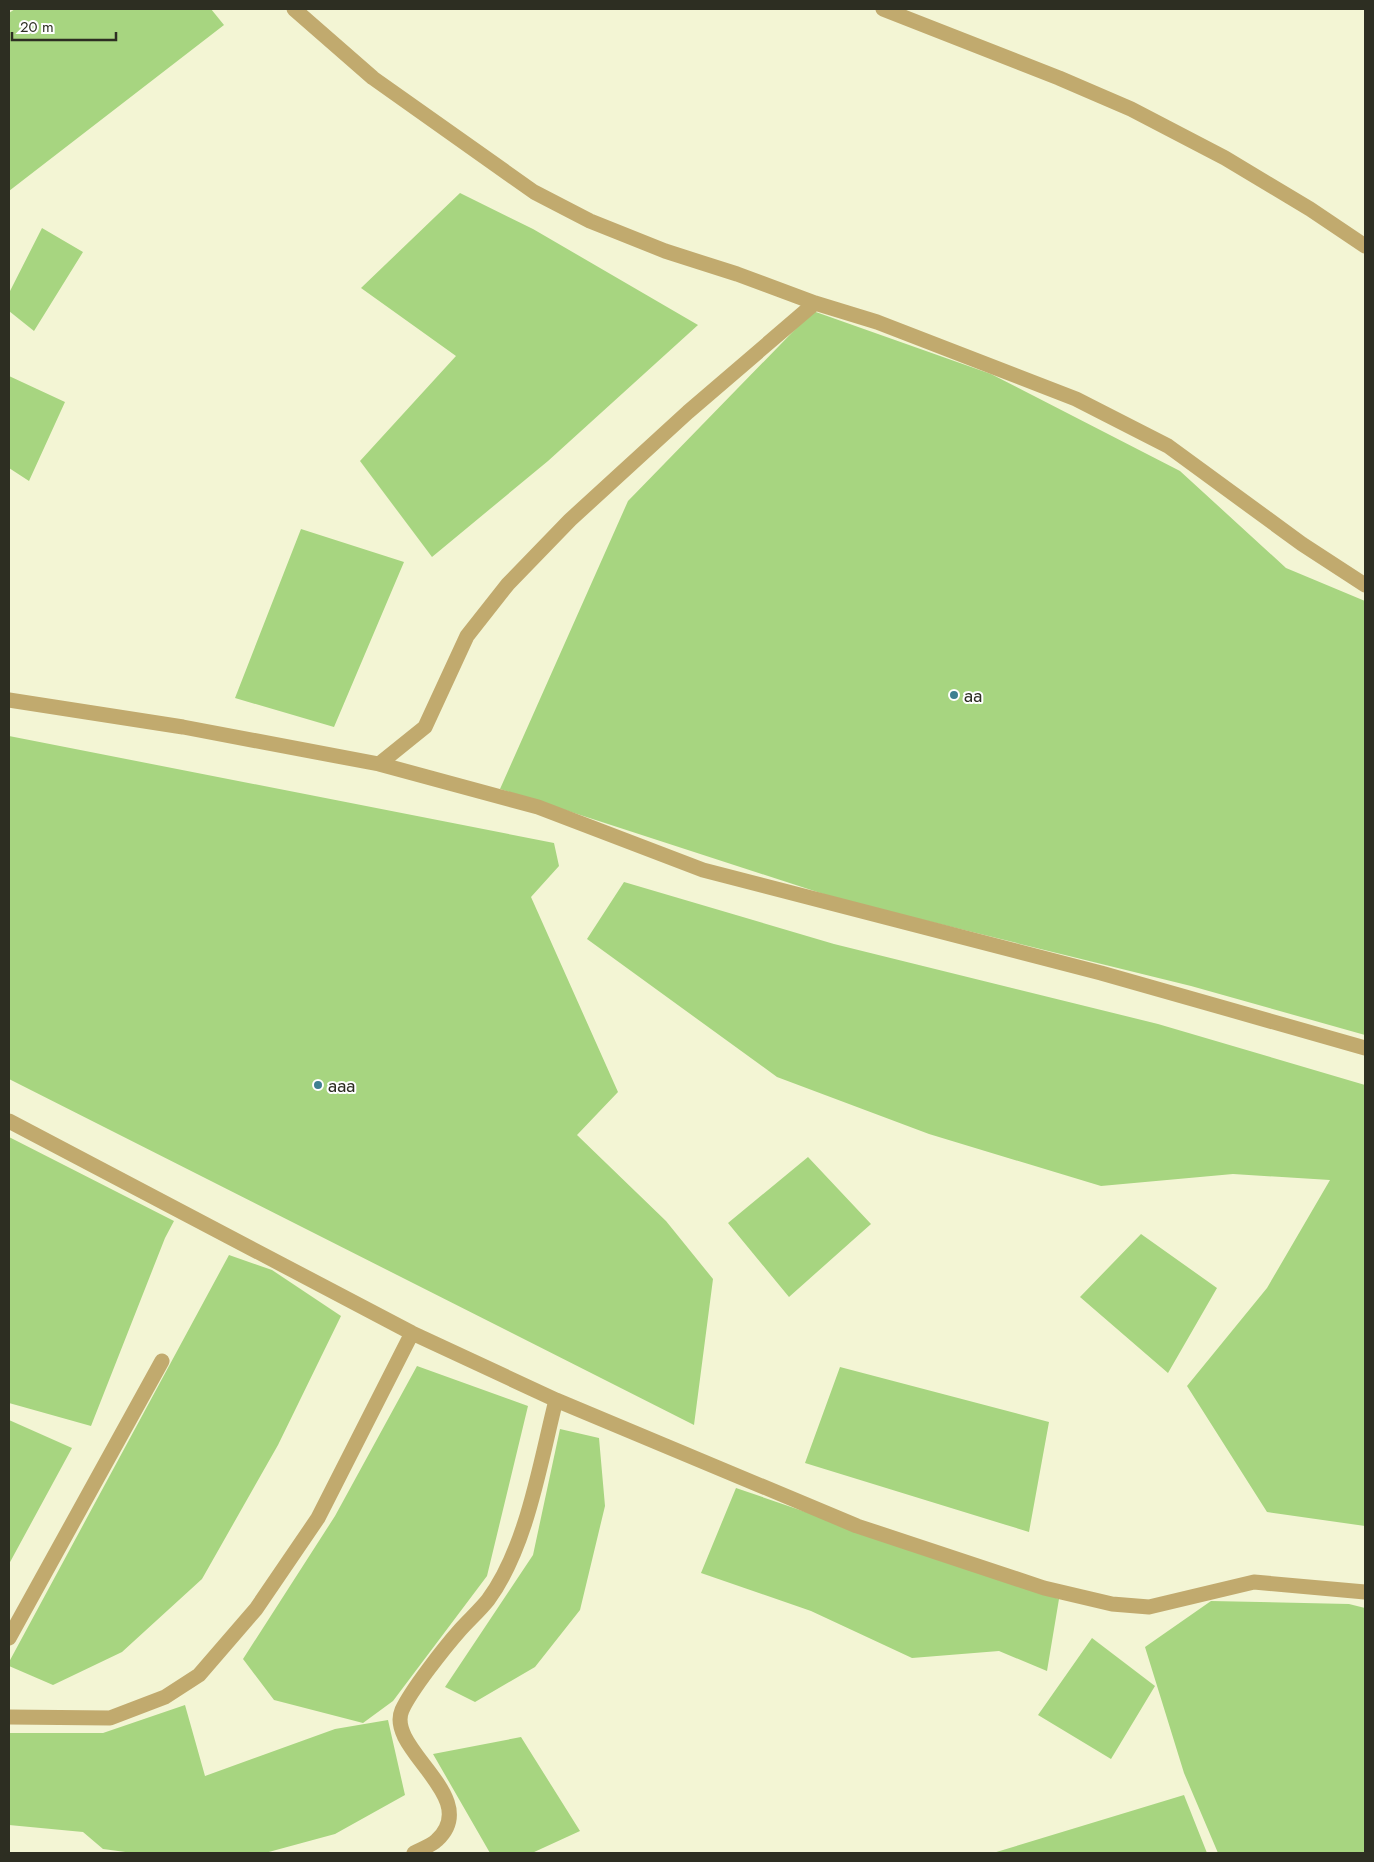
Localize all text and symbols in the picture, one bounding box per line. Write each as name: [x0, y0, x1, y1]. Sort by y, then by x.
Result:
scale bar: [12, 10, 116, 42]
text: 20 m: [20, 16, 54, 38]
place label: aa: [964, 682, 982, 709]
marker: aa: [948, 689, 960, 701]
place label: aaa: [328, 1072, 355, 1099]
marker: aaa: [312, 1079, 324, 1091]

